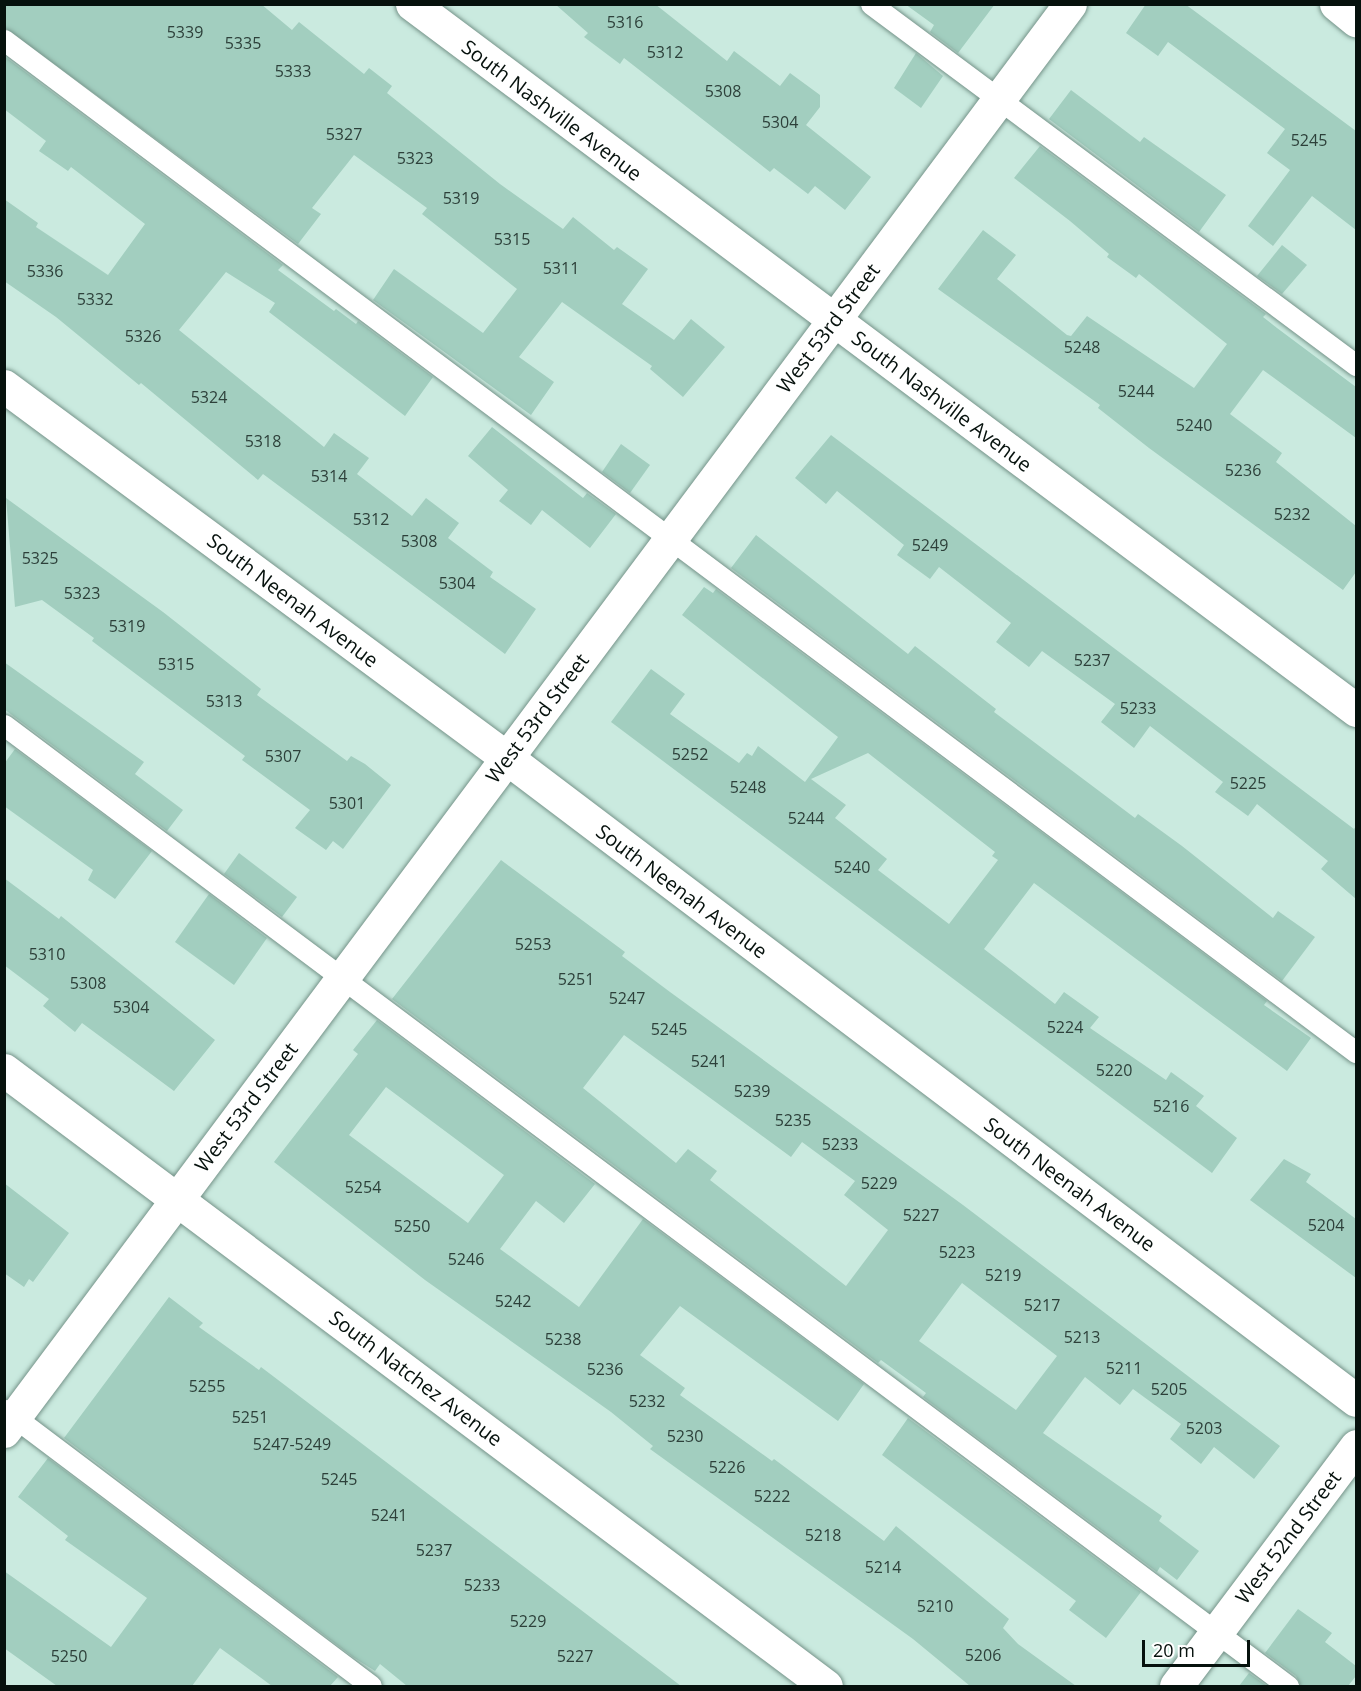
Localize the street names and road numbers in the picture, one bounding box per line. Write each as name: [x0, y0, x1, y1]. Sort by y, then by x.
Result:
street label: South Nashville Avenue: [457, 35, 647, 185]
street label: West 53rd Street: [772, 259, 884, 397]
street label: South Nashville Avenue: [847, 326, 1037, 476]
street label: South Neenah Avenue: [203, 528, 383, 672]
street label: West 53rd Street: [481, 649, 593, 787]
street label: South Neenah Avenue: [592, 819, 772, 963]
street label: West 53rd Street: [190, 1038, 302, 1176]
street label: South Neenah Avenue: [980, 1112, 1160, 1256]
street label: South Natchez Avenue: [325, 1305, 507, 1451]
street label: West 52nd Street: [1230, 1466, 1346, 1608]

